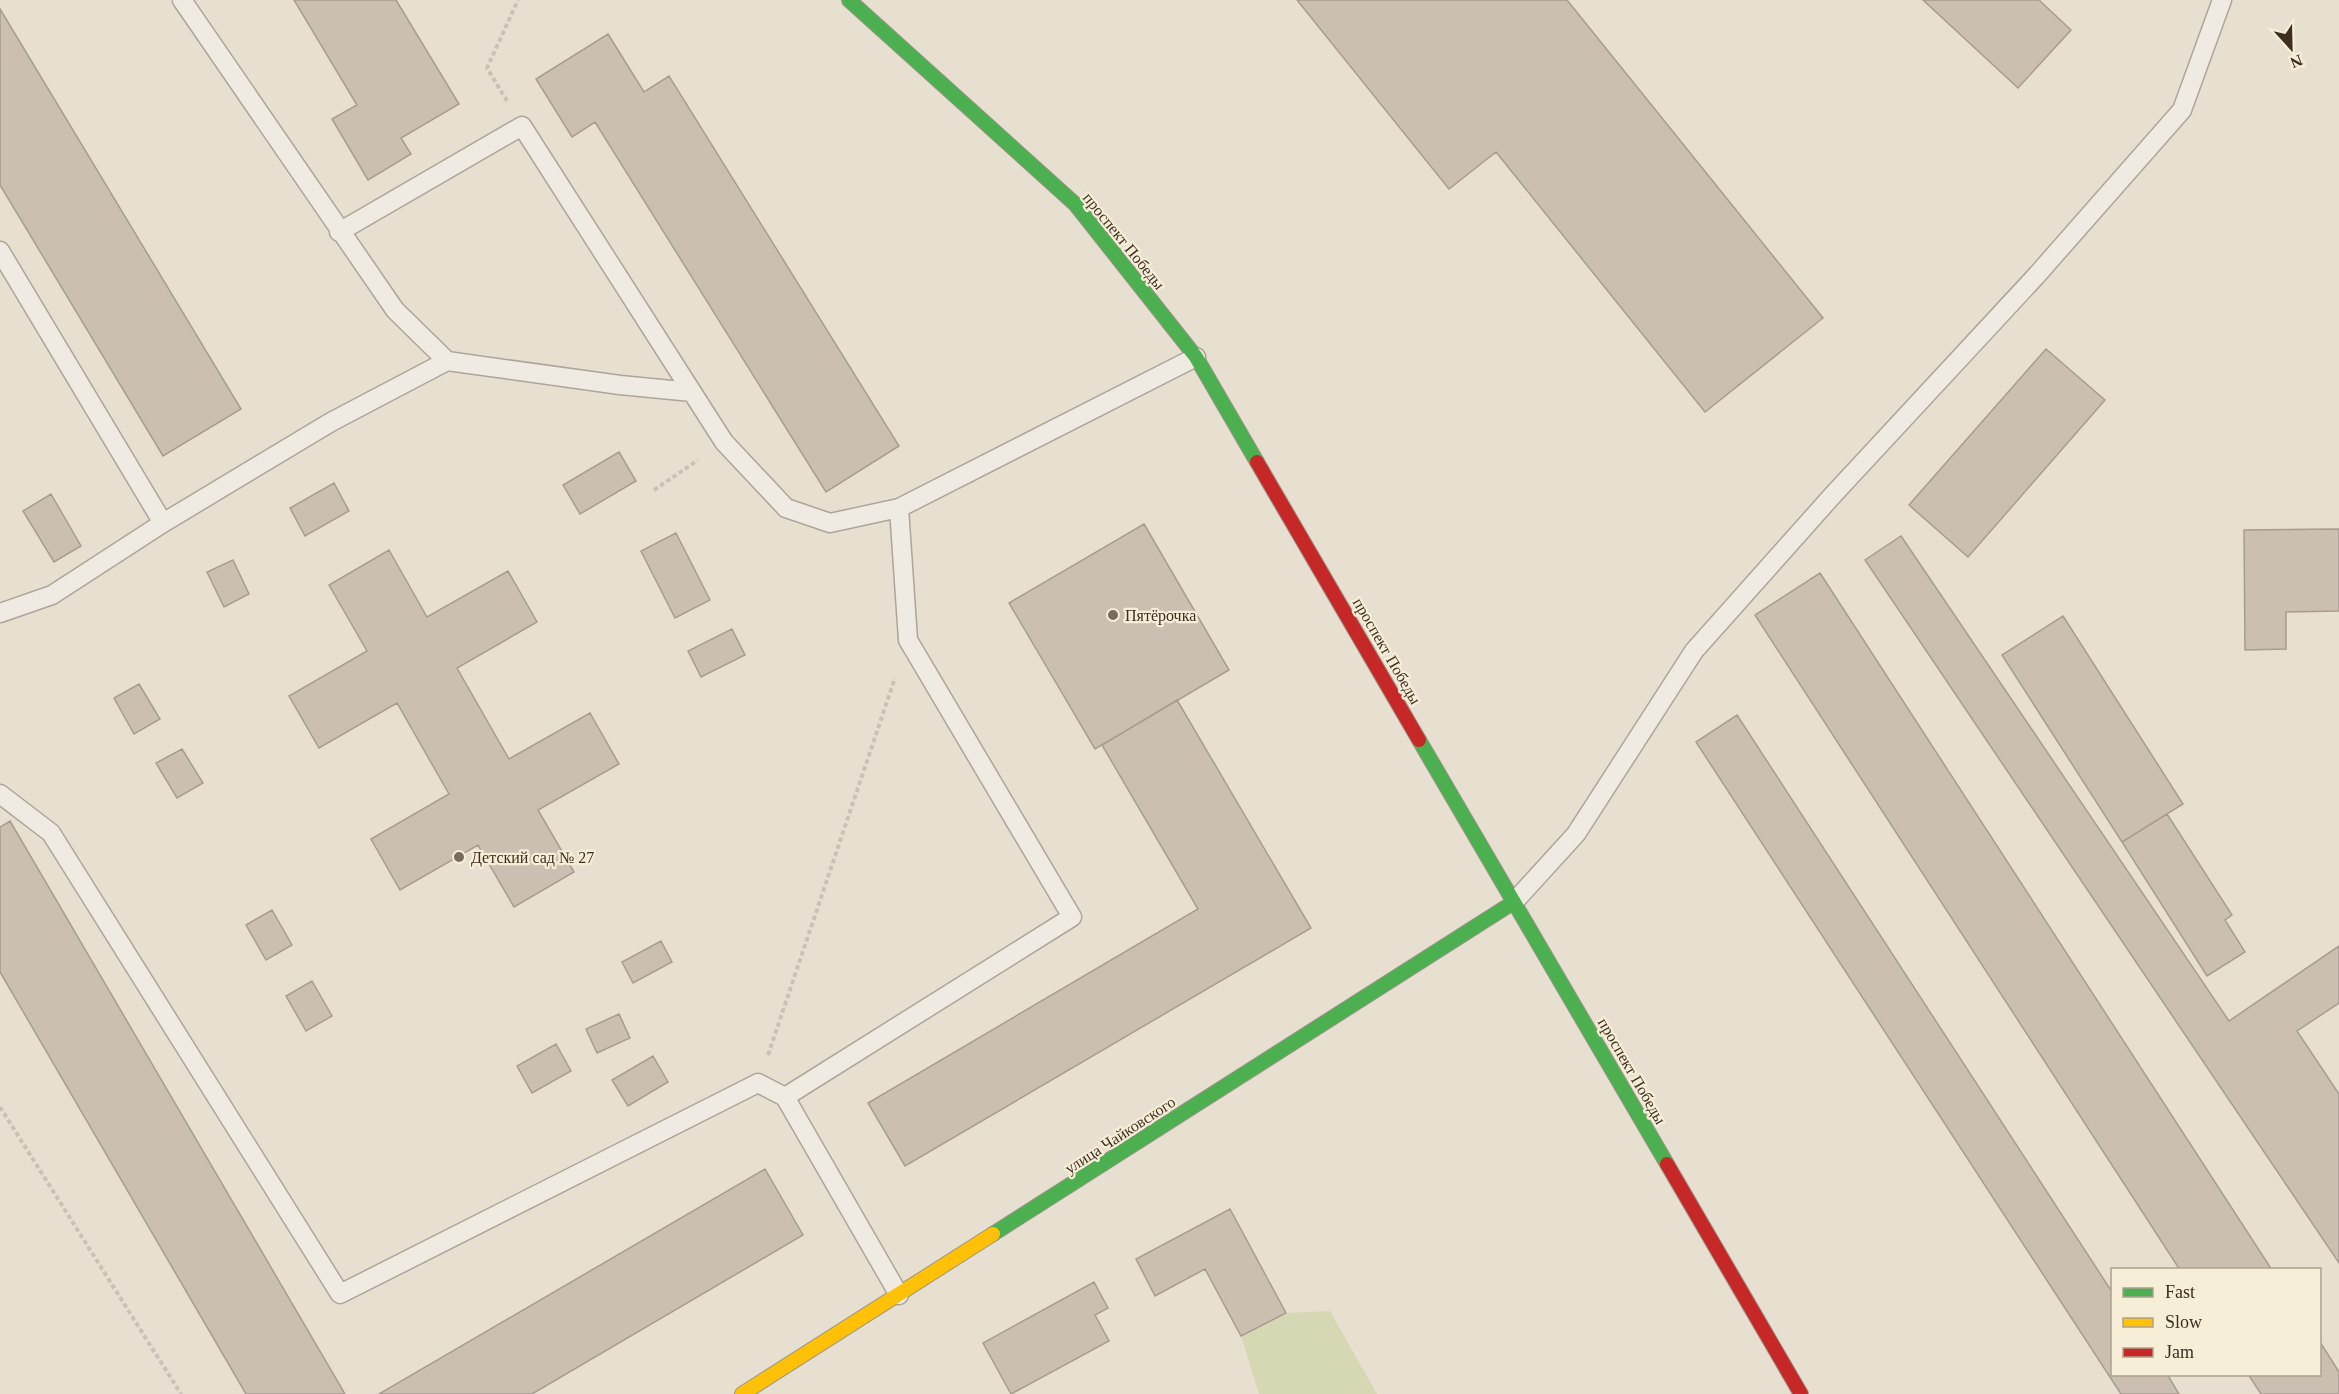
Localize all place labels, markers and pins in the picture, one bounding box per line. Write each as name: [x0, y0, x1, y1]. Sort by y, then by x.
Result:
place label: Пятёрочка: [1125, 607, 1196, 625]
marker: Пятёрочка: [1106, 608, 1120, 622]
place label: Детский сад № 27: [471, 849, 594, 867]
marker: Детский сад № 27: [452, 850, 466, 864]

